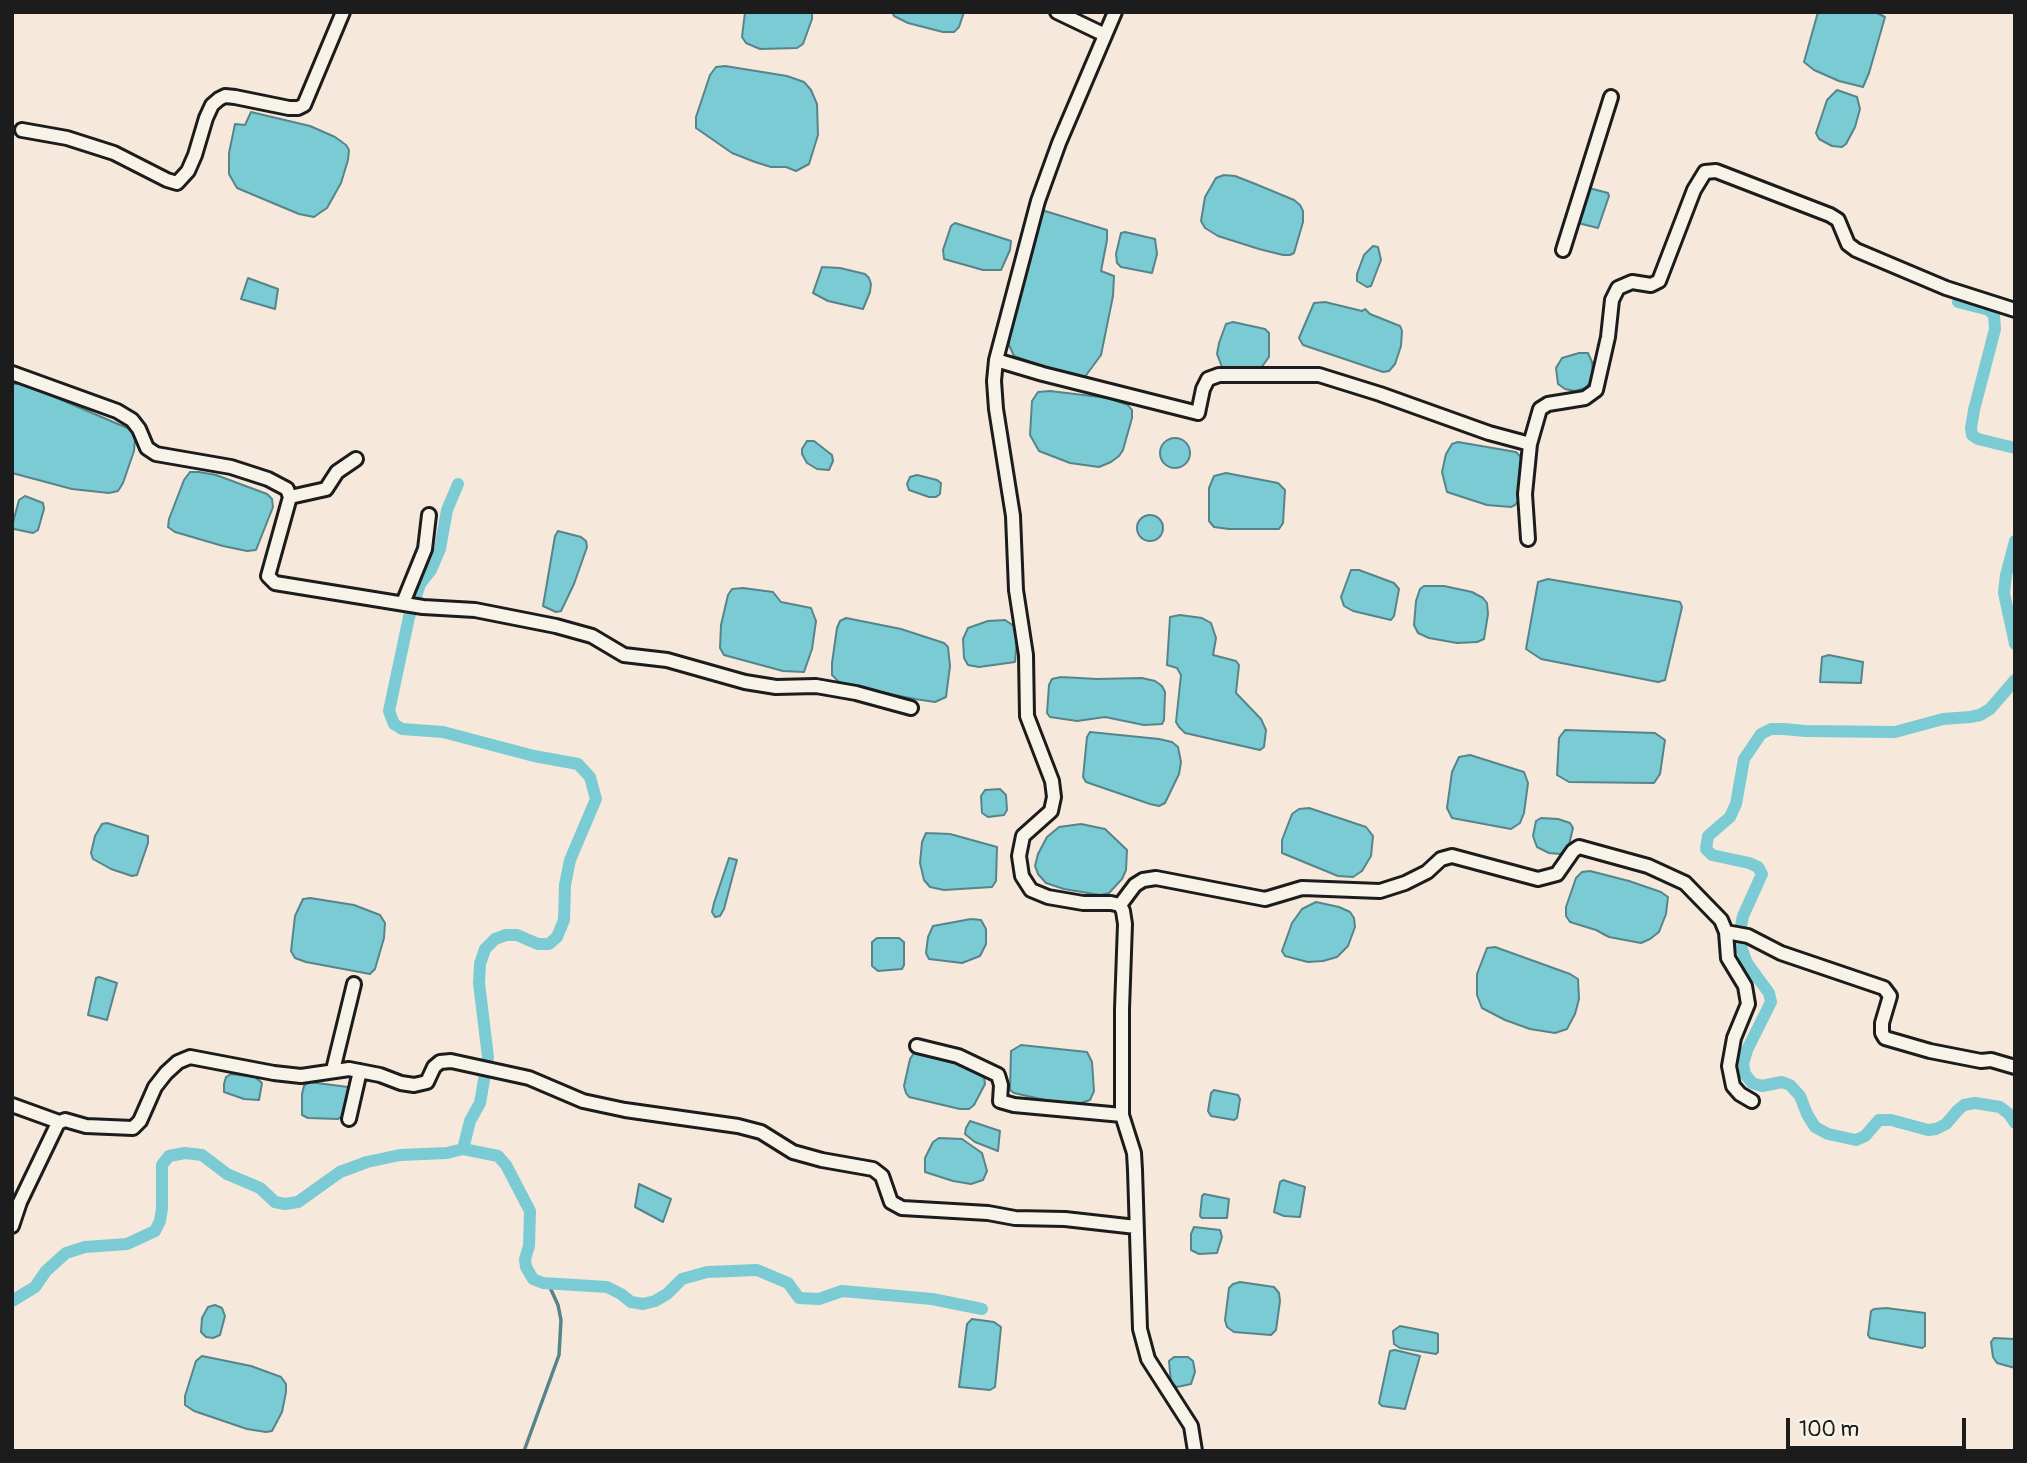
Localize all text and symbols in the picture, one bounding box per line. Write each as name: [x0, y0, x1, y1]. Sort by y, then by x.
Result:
scale bar: [1789, 1404, 1969, 1448]
text: 100 m: [1799, 1416, 1859, 1443]

